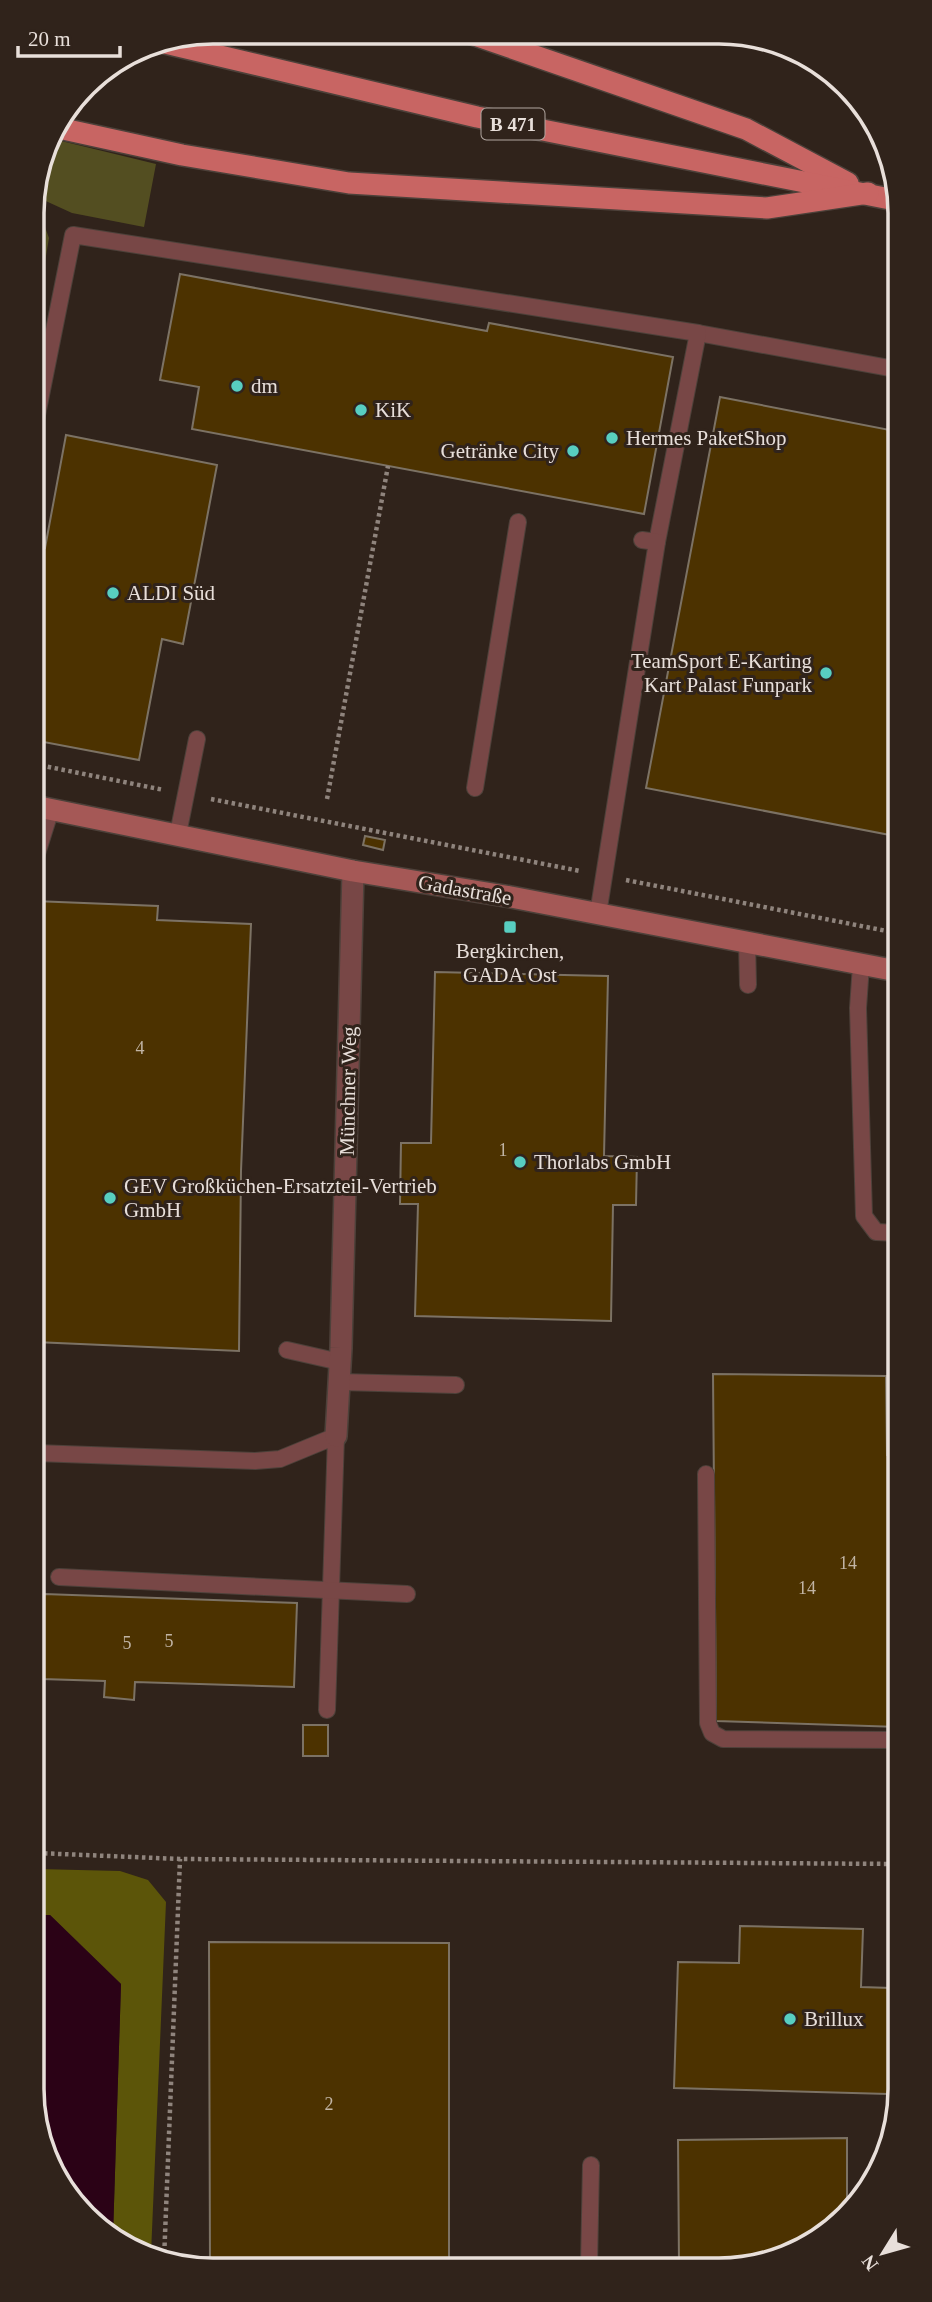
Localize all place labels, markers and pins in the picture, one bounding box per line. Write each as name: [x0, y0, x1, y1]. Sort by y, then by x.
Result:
place label: dm: [251, 374, 278, 398]
marker: dm: [229, 378, 245, 394]
place label: KiK: [375, 398, 411, 422]
marker: KiK: [353, 402, 369, 418]
place label: Hermes PaketShop: [626, 426, 786, 450]
marker: Hermes PaketShop: [604, 430, 620, 446]
place label: Getränke City: [441, 439, 559, 463]
marker: Getränke City: [565, 443, 581, 459]
place label: ALDI Süd: [127, 581, 216, 605]
marker: ALDI Süd: [105, 585, 121, 601]
place label: TeamSport E-Karting Kart Palast Funpark: [631, 649, 812, 697]
marker: TeamSport E-Karting Kart Palast Funpark: [818, 665, 834, 681]
marker: Bergkirchen, GADA Ost: [502, 919, 518, 935]
place label: Bergkirchen, GADA Ost: [456, 939, 564, 987]
place label: Thorlabs GmbH: [534, 1150, 671, 1174]
marker: Thorlabs GmbH: [512, 1154, 528, 1170]
place label: GEV Großküchen-Ersatzteil-Vertrieb GmbH: [124, 1174, 437, 1222]
marker: GEV Großküchen-Ersatzteil-Vertrieb GmbH: [102, 1190, 118, 1206]
place label: Brillux: [804, 2007, 864, 2031]
marker: Brillux: [782, 2011, 798, 2027]

